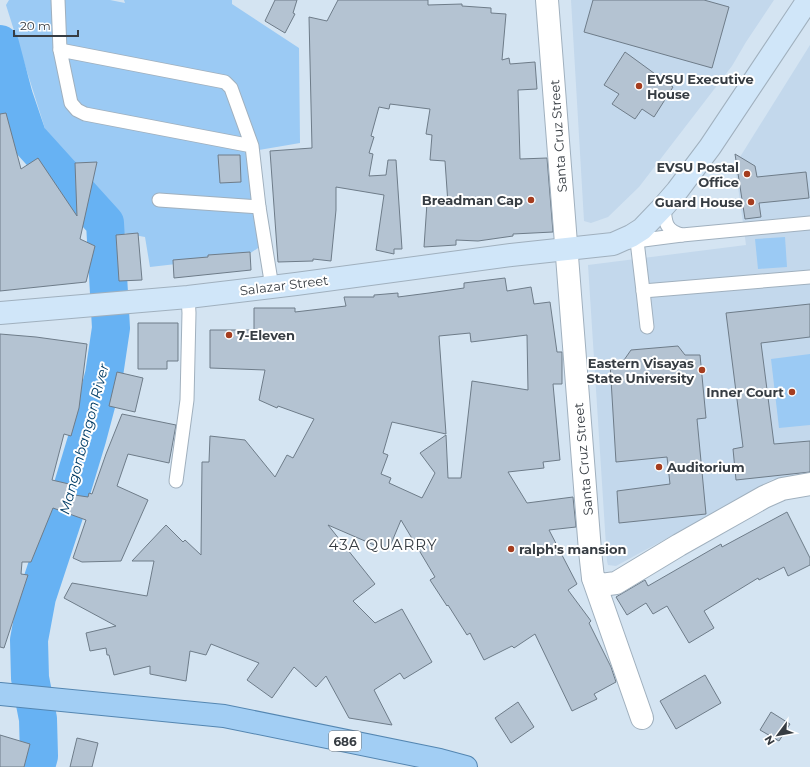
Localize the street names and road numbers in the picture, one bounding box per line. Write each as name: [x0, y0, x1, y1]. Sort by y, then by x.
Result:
street label: Santa Cruz Street: [546, 79, 570, 193]
street label: Salazar Street: [239, 272, 329, 298]
street label: Santa Cruz Street: [570, 402, 596, 516]
road number: 686: [329, 731, 361, 751]

